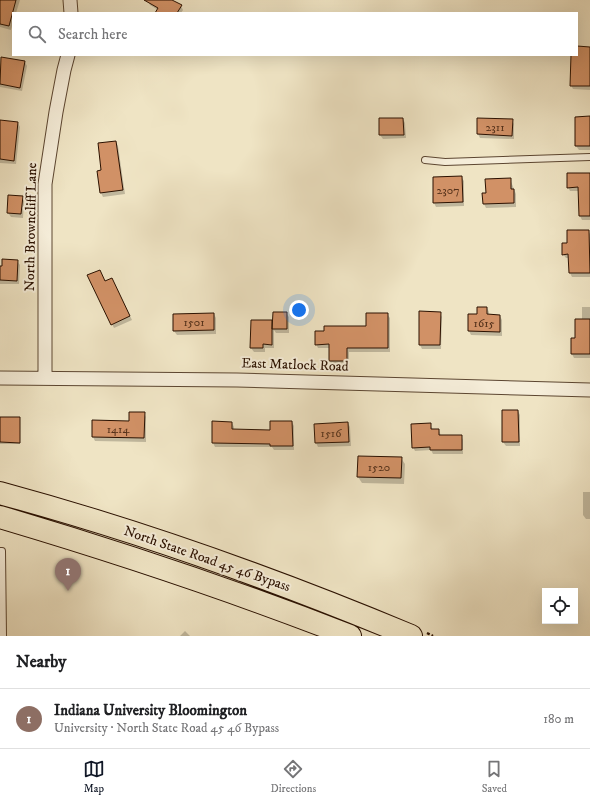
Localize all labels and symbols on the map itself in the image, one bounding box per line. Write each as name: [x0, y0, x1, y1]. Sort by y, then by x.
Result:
house number: 2311: [485, 120, 505, 135]
street label: North Browncliff Lane: [21, 162, 41, 292]
house number: 2307: [436, 183, 460, 198]
your location: [289, 300, 309, 320]
house number: 1501: [183, 315, 205, 330]
house number: 1615: [474, 316, 494, 331]
street label: East Matlock Road: [241, 354, 349, 376]
house number: 1414: [107, 422, 130, 437]
house number: 1516: [321, 426, 342, 441]
house number: 1520: [368, 460, 390, 475]
street label: North State Road 45 46 Bypass: [121, 522, 293, 596]
pin: 1: [55, 558, 81, 591]

